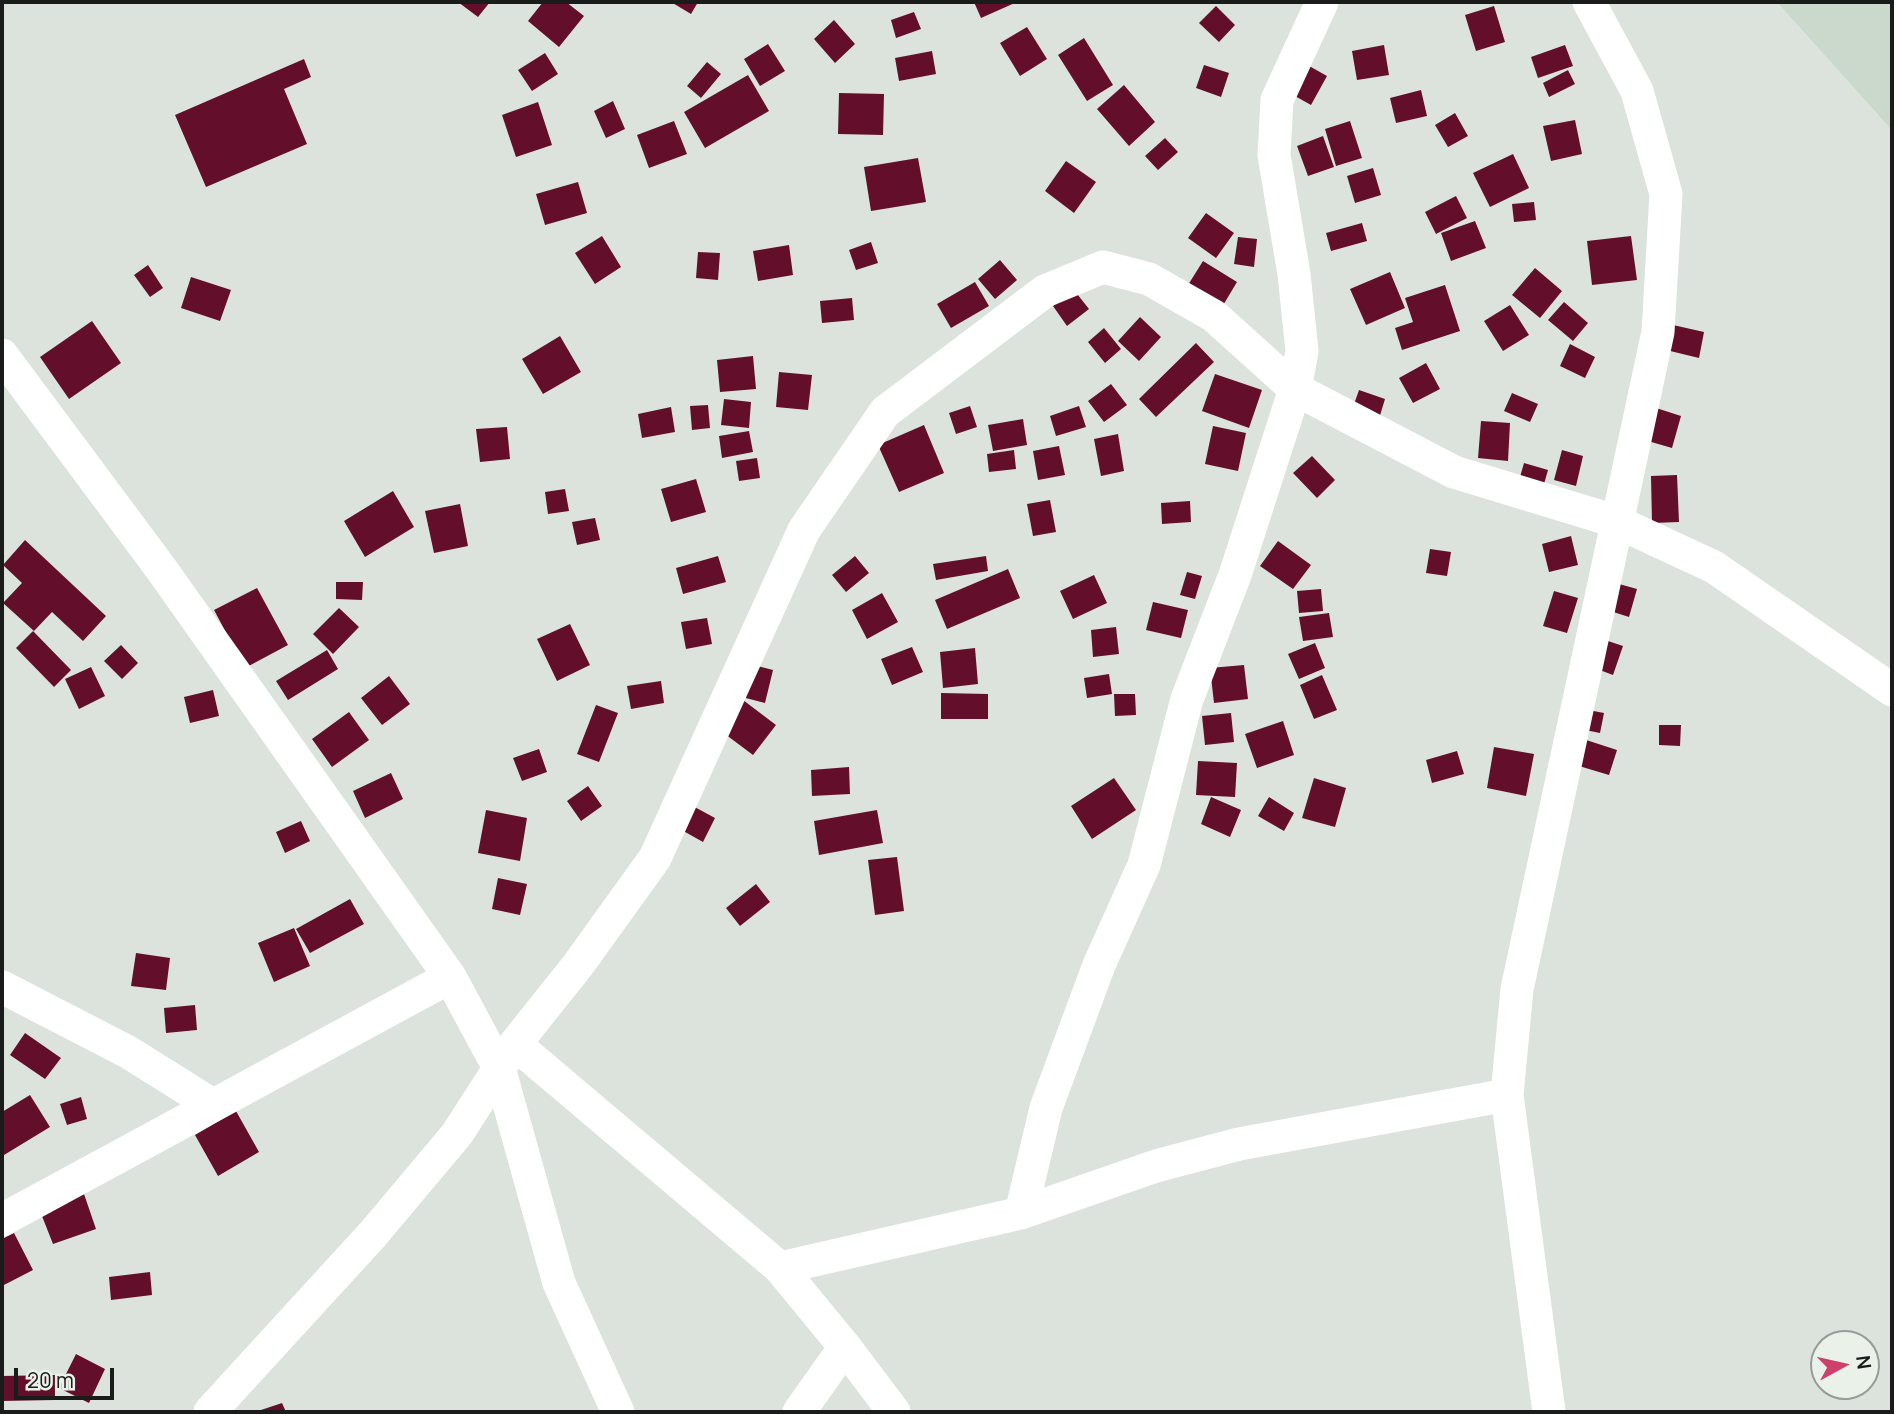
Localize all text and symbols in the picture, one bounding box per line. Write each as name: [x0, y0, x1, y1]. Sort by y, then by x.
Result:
north arrow: [1810, 1330, 1880, 1400]
scale bar: [18, 1354, 117, 1398]
text: N: [1850, 1354, 1878, 1371]
text: 20 m: [27, 1366, 74, 1394]

